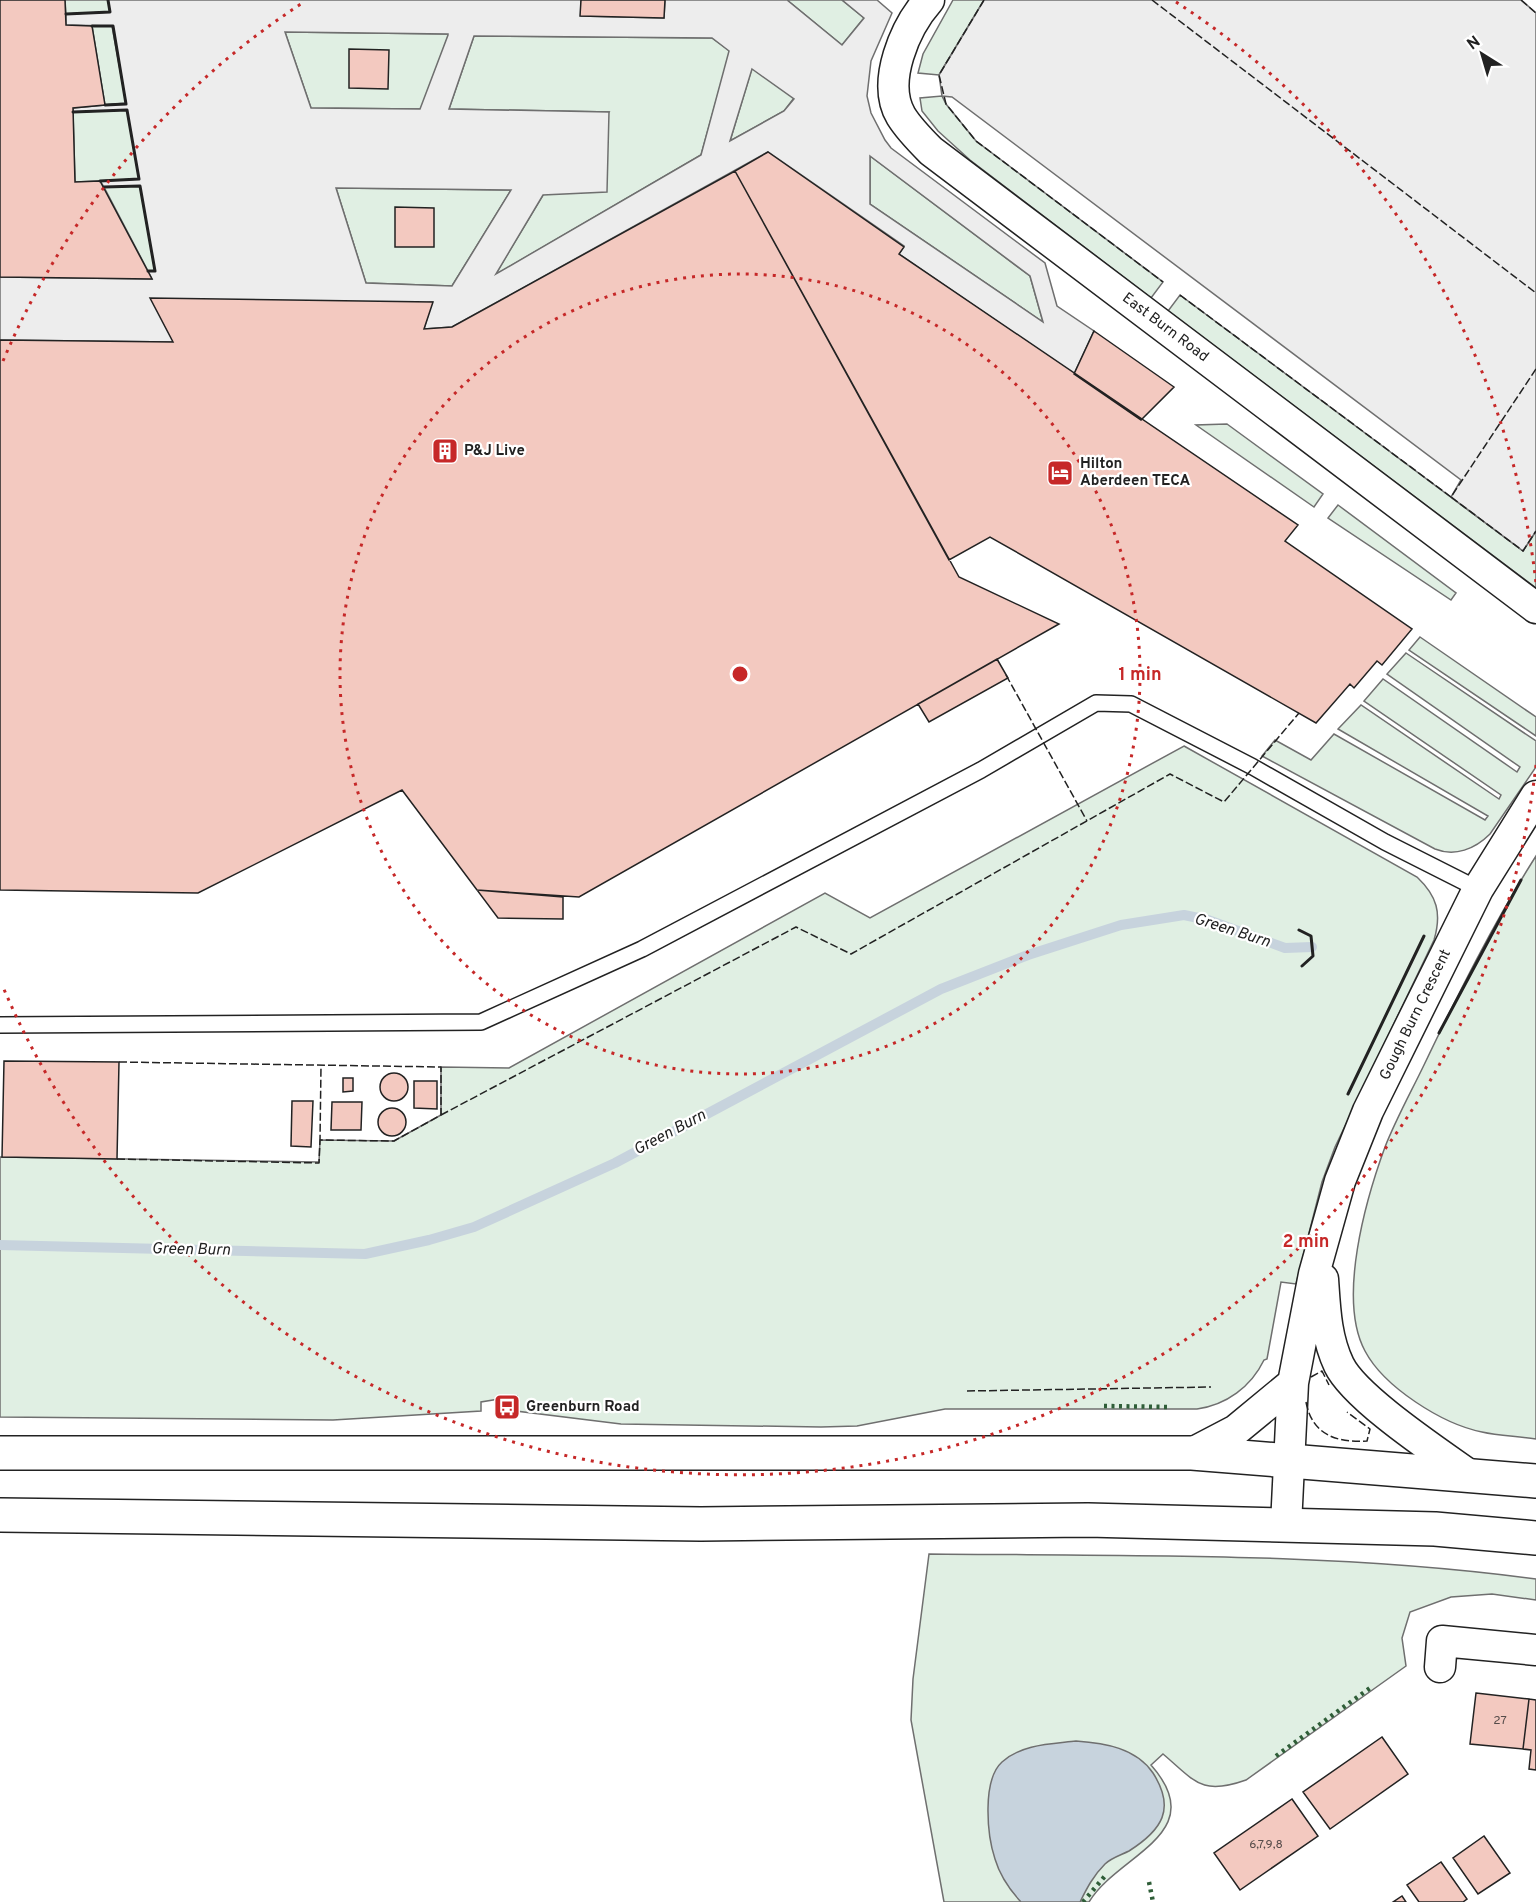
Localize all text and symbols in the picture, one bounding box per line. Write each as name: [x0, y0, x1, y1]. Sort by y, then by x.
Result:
north arrow: [1452, 24, 1512, 84]
text: N: [1464, 32, 1485, 55]
street label: East Burn Road: [1118, 289, 1212, 367]
building icon: P&J Live: [430, 436, 460, 466]
place label: P&J Live: [464, 442, 525, 461]
place label: Hilton Aberdeen TECA: [1080, 455, 1191, 491]
hotel icon: Hilton Aberdeen TECA: [1045, 458, 1075, 488]
centre of rings: [730, 664, 750, 684]
text: 1 min: [1118, 664, 1162, 687]
water label: Green Burn: [1191, 909, 1273, 953]
street label: Gough Burn Crescent: [1376, 946, 1456, 1084]
water label: Green Burn: [631, 1106, 710, 1160]
text: 2 min: [1282, 1231, 1330, 1254]
water label: Green Burn: [151, 1239, 231, 1261]
bus stop icon: Greenburn Road: [492, 1392, 522, 1422]
place label: Greenburn Road: [526, 1398, 640, 1417]
house number: 27: [1493, 1713, 1507, 1729]
house number: 6,7,9,8: [1249, 1837, 1283, 1853]

